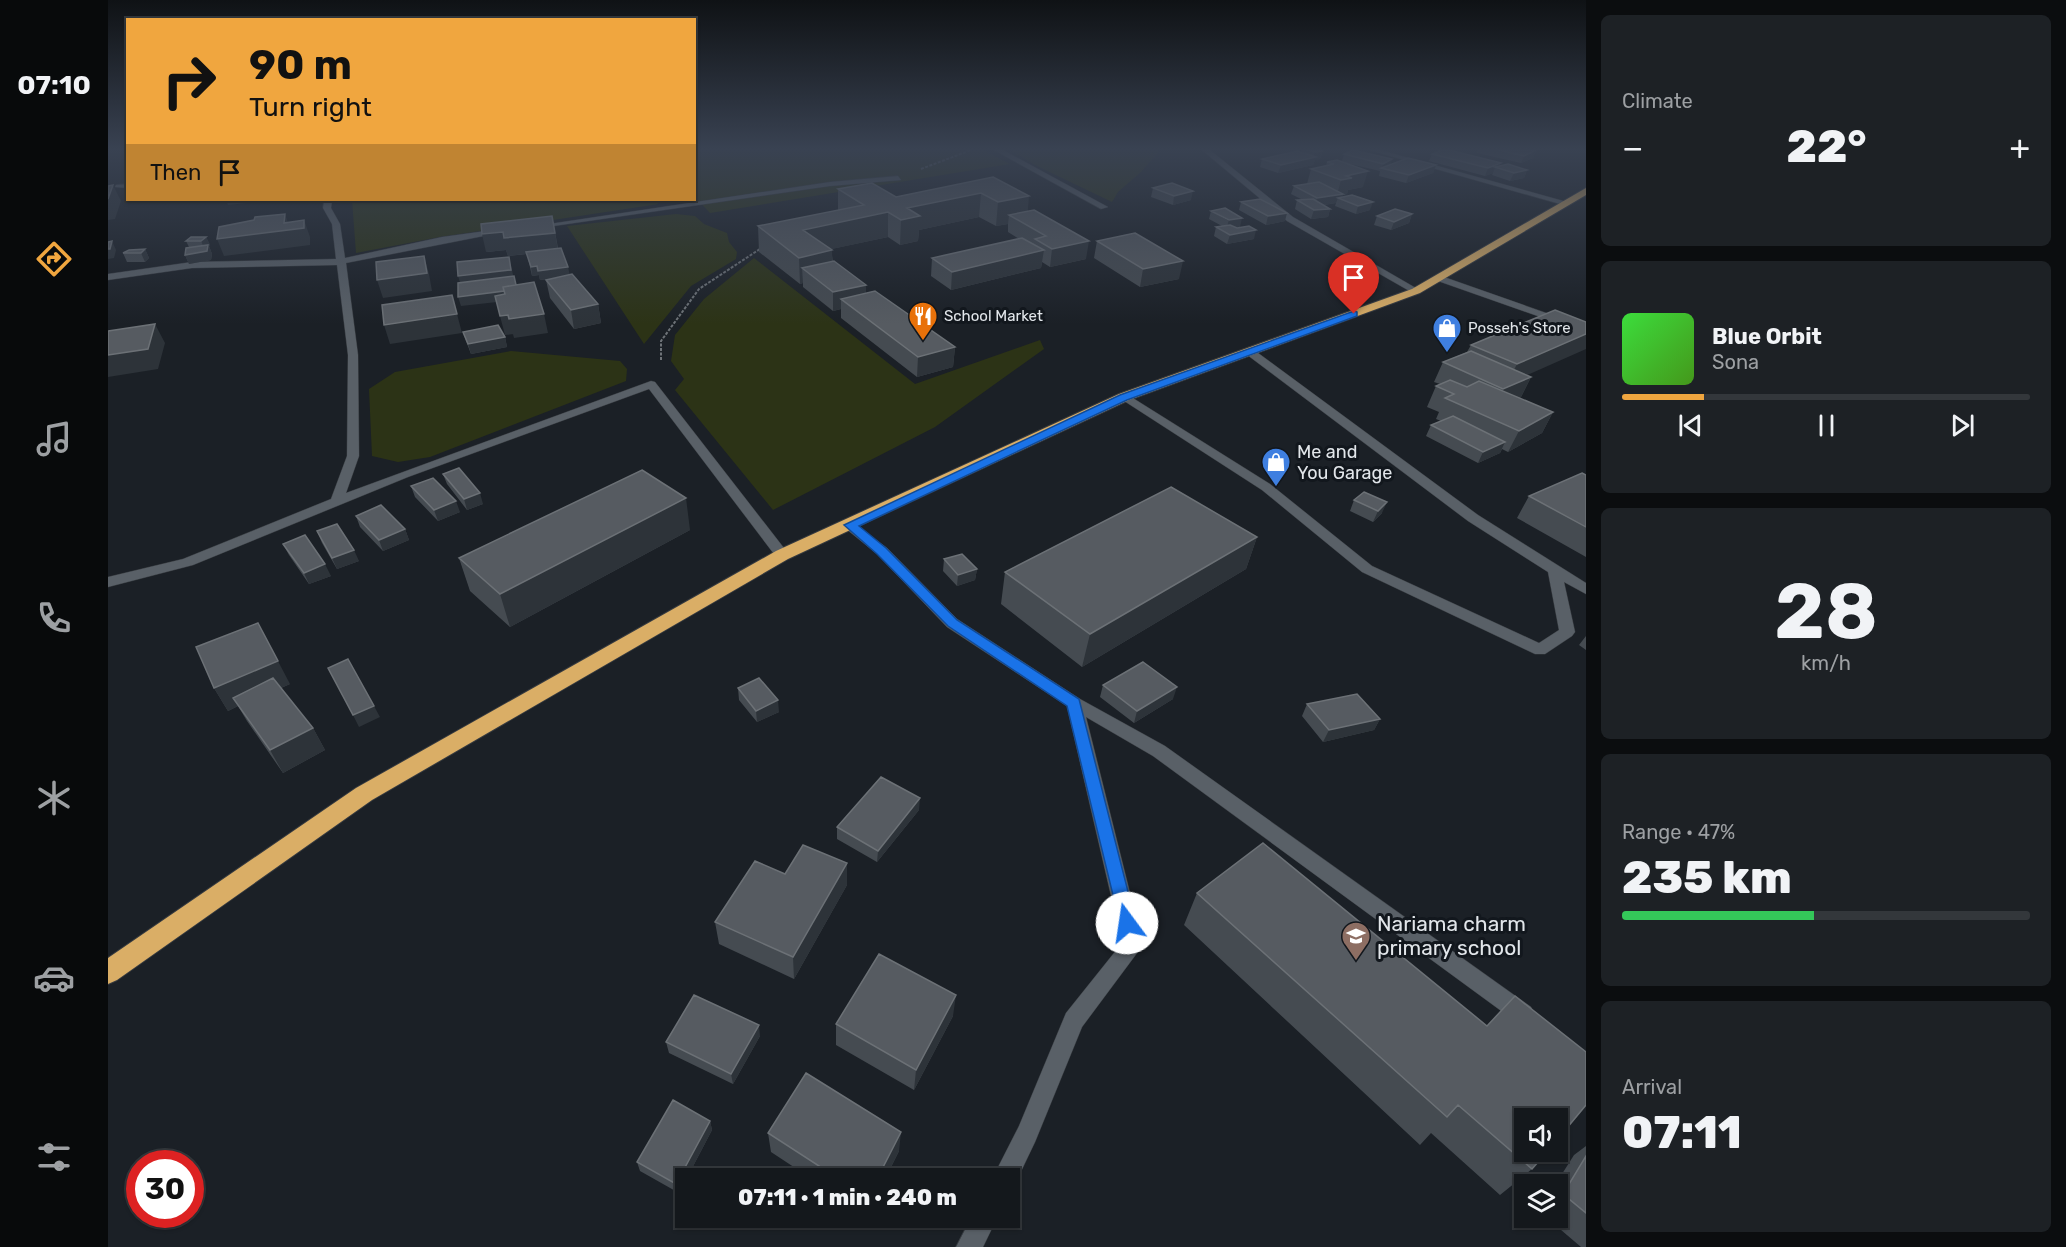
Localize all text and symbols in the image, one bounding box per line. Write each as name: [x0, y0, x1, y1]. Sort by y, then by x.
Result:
text: 90 m: [249, 40, 352, 90]
icon: right: [150, 42, 228, 120]
text: 07:10: [17, 69, 91, 101]
text: Climate: [1622, 89, 1693, 113]
text: Turn right: [249, 91, 372, 123]
text: 22°: [1787, 120, 1866, 173]
text: −: [1622, 128, 1643, 167]
text: +: [2009, 128, 2030, 167]
icon: arrive: [213, 156, 246, 189]
text: Then: [150, 159, 201, 186]
icon: directions: [33, 238, 75, 280]
pin: [1328, 252, 1379, 314]
icon: arrive: [1337, 261, 1370, 294]
restaurant icon: School Market: [907, 300, 939, 342]
place label: School Market: [944, 307, 1043, 325]
shop icon: Posseh's Store: [1431, 312, 1463, 354]
place label: Posseh's Store: [1468, 319, 1571, 337]
text: Blue Orbit: [1712, 323, 1822, 350]
text: Sona: [1712, 350, 1759, 374]
icon: previous: [1674, 409, 1707, 442]
icon: pause: [1810, 409, 1843, 442]
icon: next: [1946, 409, 1979, 442]
icon: music: [33, 418, 75, 460]
place label: Me and You Garage: [1297, 441, 1392, 484]
shop icon: Me and You Garage: [1260, 446, 1292, 488]
text: 28: [1774, 565, 1878, 658]
icon: phone: [33, 597, 75, 639]
text: km/h: [1801, 651, 1851, 675]
icon: climate: [33, 777, 75, 819]
text: Range · 47%: [1622, 820, 1735, 844]
text: 235 km: [1622, 851, 1792, 904]
position arrow: [1095, 891, 1159, 955]
place label: Nariama charm primary school: [1377, 911, 1526, 960]
school or university icon: Nariama charm primary school: [1340, 920, 1372, 962]
icon: car: [33, 957, 75, 999]
text: Arrival: [1622, 1075, 1682, 1099]
text: 07:11: [1622, 1106, 1742, 1159]
map controls: [1514, 1108, 1568, 1228]
button: sound: [1514, 1108, 1568, 1162]
icon: filters: [33, 1136, 75, 1178]
speed limit sign: 30: [126, 1150, 204, 1228]
button: layers: [1514, 1174, 1568, 1228]
text: 07:11 · 1 min · 240 m: [738, 1184, 957, 1211]

